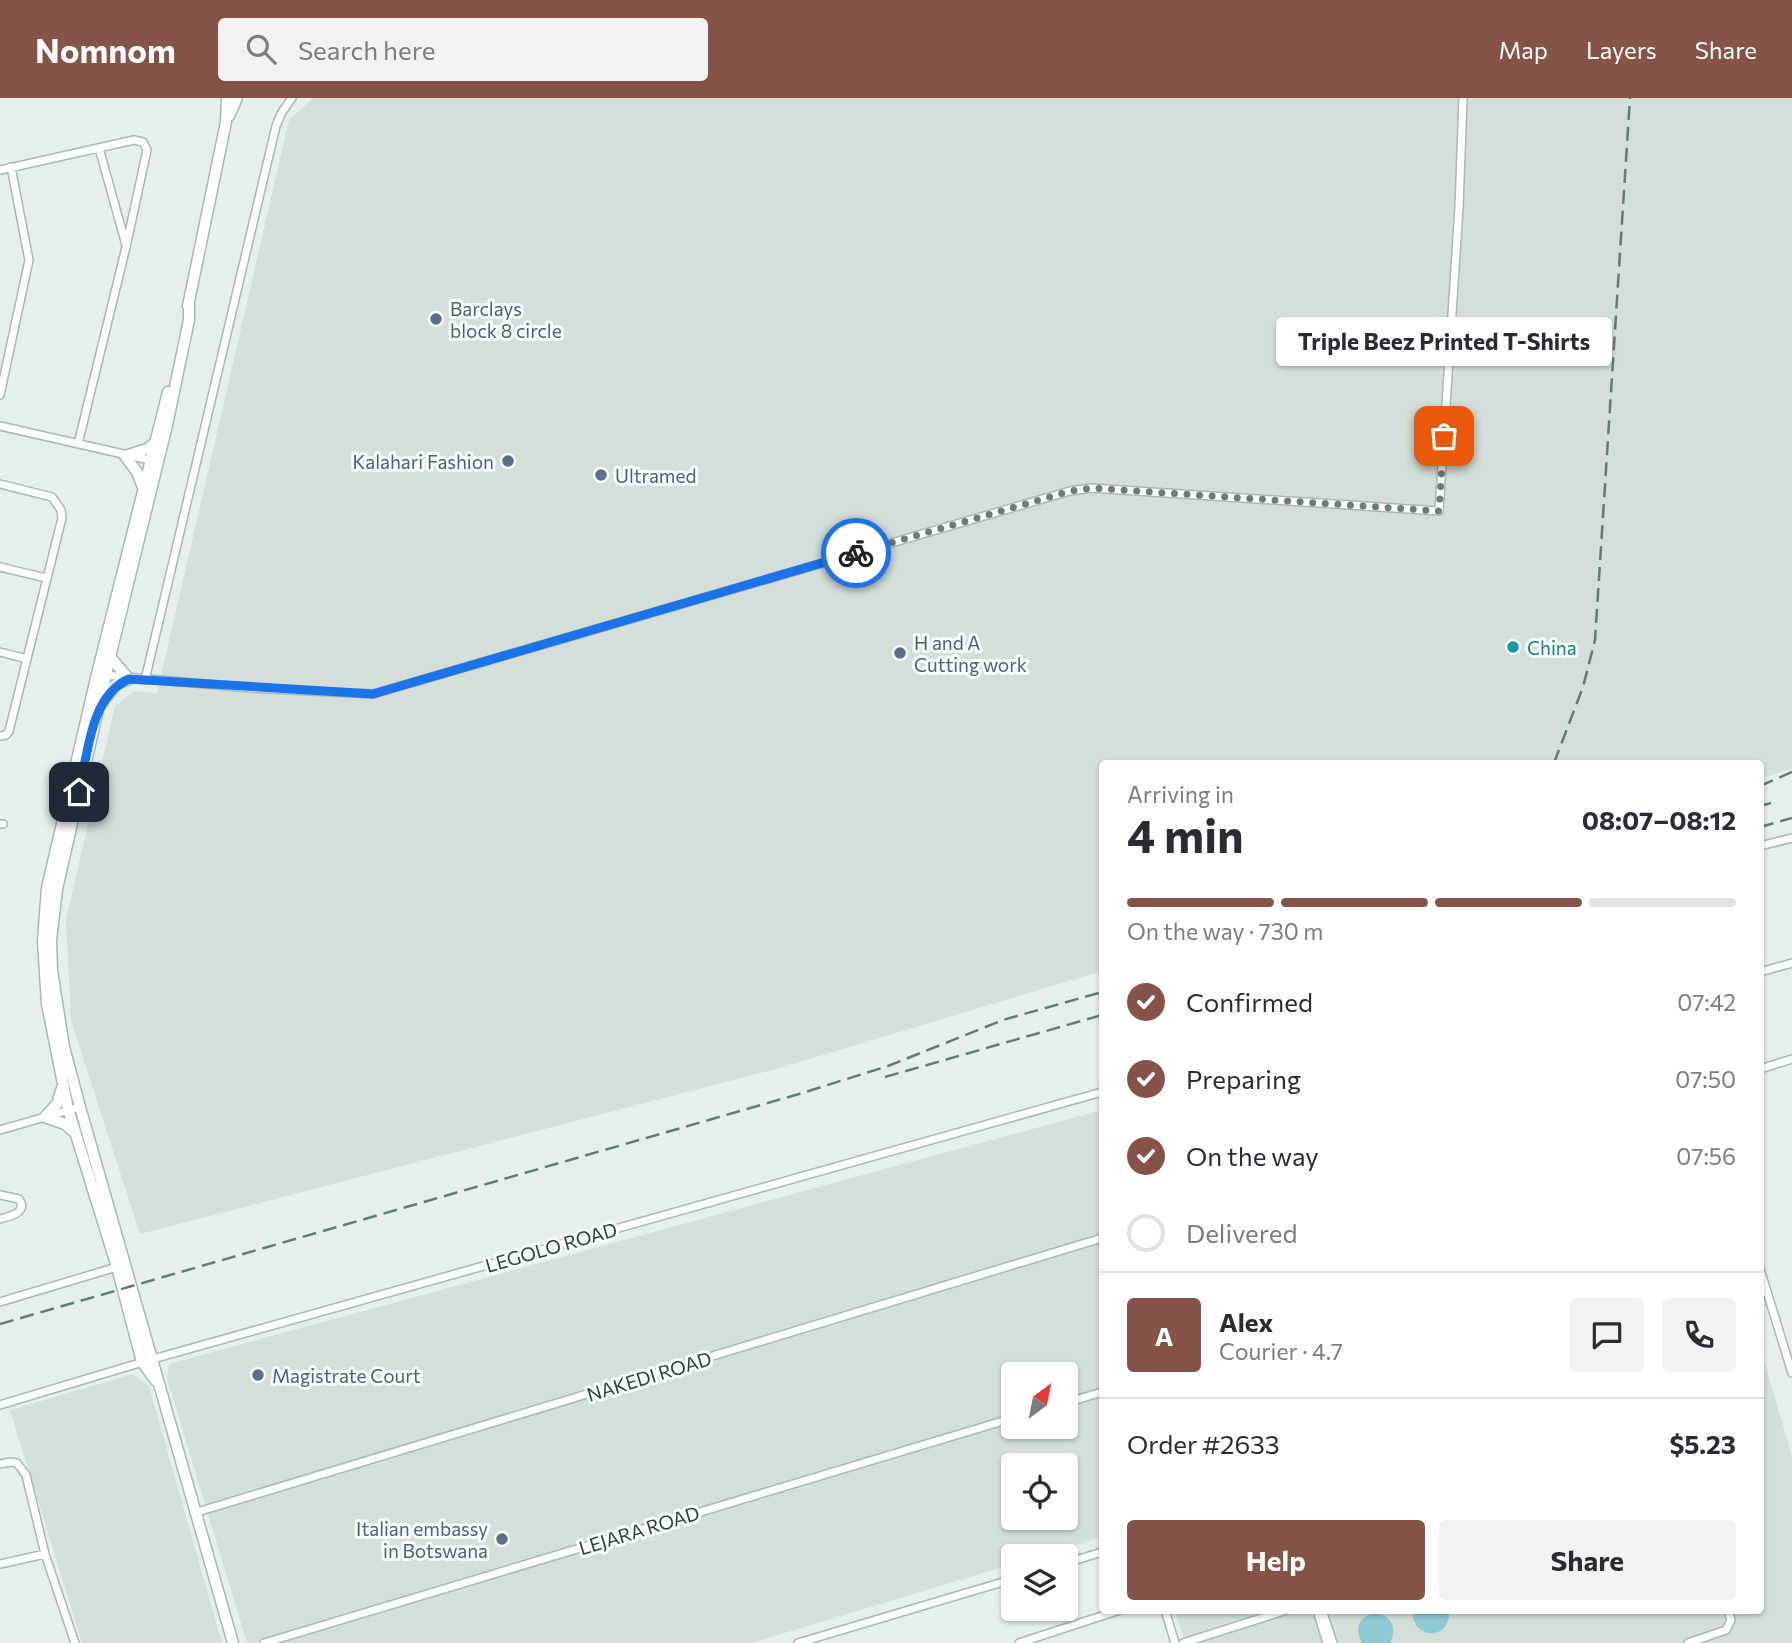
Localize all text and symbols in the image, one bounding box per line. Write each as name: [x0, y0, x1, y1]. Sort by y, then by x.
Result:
search box: [218, 18, 708, 81]
text: Nomnom: [35, 29, 176, 70]
icon: search: [242, 30, 280, 68]
text: Search here: [298, 34, 435, 65]
text: Map: [1499, 35, 1548, 64]
text: Layers: [1586, 35, 1657, 64]
text: Share: [1695, 35, 1757, 64]
place label: Barclays block 8 circle: [450, 297, 562, 342]
marker: Barclays block 8 circle: [428, 311, 444, 327]
callout: Triple Beez Printed T-Shirts: [1276, 317, 1612, 366]
text: Triple Beez Printed T-Shirts: [1298, 327, 1590, 355]
pin: [1414, 406, 1474, 466]
icon: bag: [1425, 417, 1463, 455]
place label: Kalahari Fashion: [353, 450, 494, 473]
marker: Kalahari Fashion: [500, 453, 516, 469]
place label: Ultramed: [615, 464, 696, 487]
marker: Ultramed: [593, 467, 609, 483]
courier: [821, 518, 891, 588]
icon: bike: [837, 534, 875, 572]
place label: H and A Cutting work: [914, 631, 1027, 676]
place label: China: [1527, 636, 1577, 659]
marker: China: [1505, 639, 1521, 655]
marker: H and A Cutting work: [892, 645, 908, 661]
pin: [49, 762, 109, 822]
icon: home: [60, 773, 98, 811]
text: Arriving in: [1127, 780, 1234, 808]
text: 08:07–08:12: [1582, 804, 1736, 835]
text: 4 min: [1127, 806, 1244, 862]
text: On the way · 730 m: [1127, 917, 1323, 945]
icon: check: [1127, 983, 1165, 1021]
text: Confirmed: [1186, 986, 1313, 1017]
text: 07:42: [1677, 988, 1736, 1016]
icon: check: [1127, 1060, 1165, 1098]
text: Preparing: [1186, 1063, 1301, 1094]
text: 07:50: [1675, 1065, 1736, 1093]
icon: check: [1127, 1137, 1165, 1175]
text: On the way: [1186, 1140, 1319, 1171]
text: 07:56: [1676, 1142, 1736, 1170]
street label: LEGOLO ROAD: [483, 1217, 619, 1277]
text: Delivered: [1186, 1217, 1297, 1248]
button: chat: [1570, 1298, 1644, 1372]
button: phone: [1662, 1298, 1736, 1372]
text: Alex: [1219, 1306, 1273, 1337]
text: A: [1155, 1320, 1173, 1351]
text: Courier · 4.7: [1219, 1337, 1343, 1365]
street label: NAKEDI ROAD: [584, 1346, 714, 1406]
north arrow: [1001, 1362, 1078, 1438]
map controls: [1001, 1362, 1078, 1621]
place label: Magistrate Court: [272, 1364, 421, 1387]
marker: Magistrate Court: [250, 1367, 266, 1383]
text: Order #2633: [1127, 1428, 1280, 1459]
text: $5.23: [1669, 1428, 1736, 1459]
button: locate: [1001, 1453, 1078, 1530]
street label: LEJARA ROAD: [576, 1501, 702, 1559]
place label: Italian embassy in Botswana: [356, 1517, 488, 1562]
button: Help: [1127, 1520, 1425, 1600]
button: Share: [1439, 1520, 1736, 1600]
marker: Italian embassy in Botswana: [494, 1531, 510, 1547]
button: layers: [1001, 1544, 1078, 1621]

